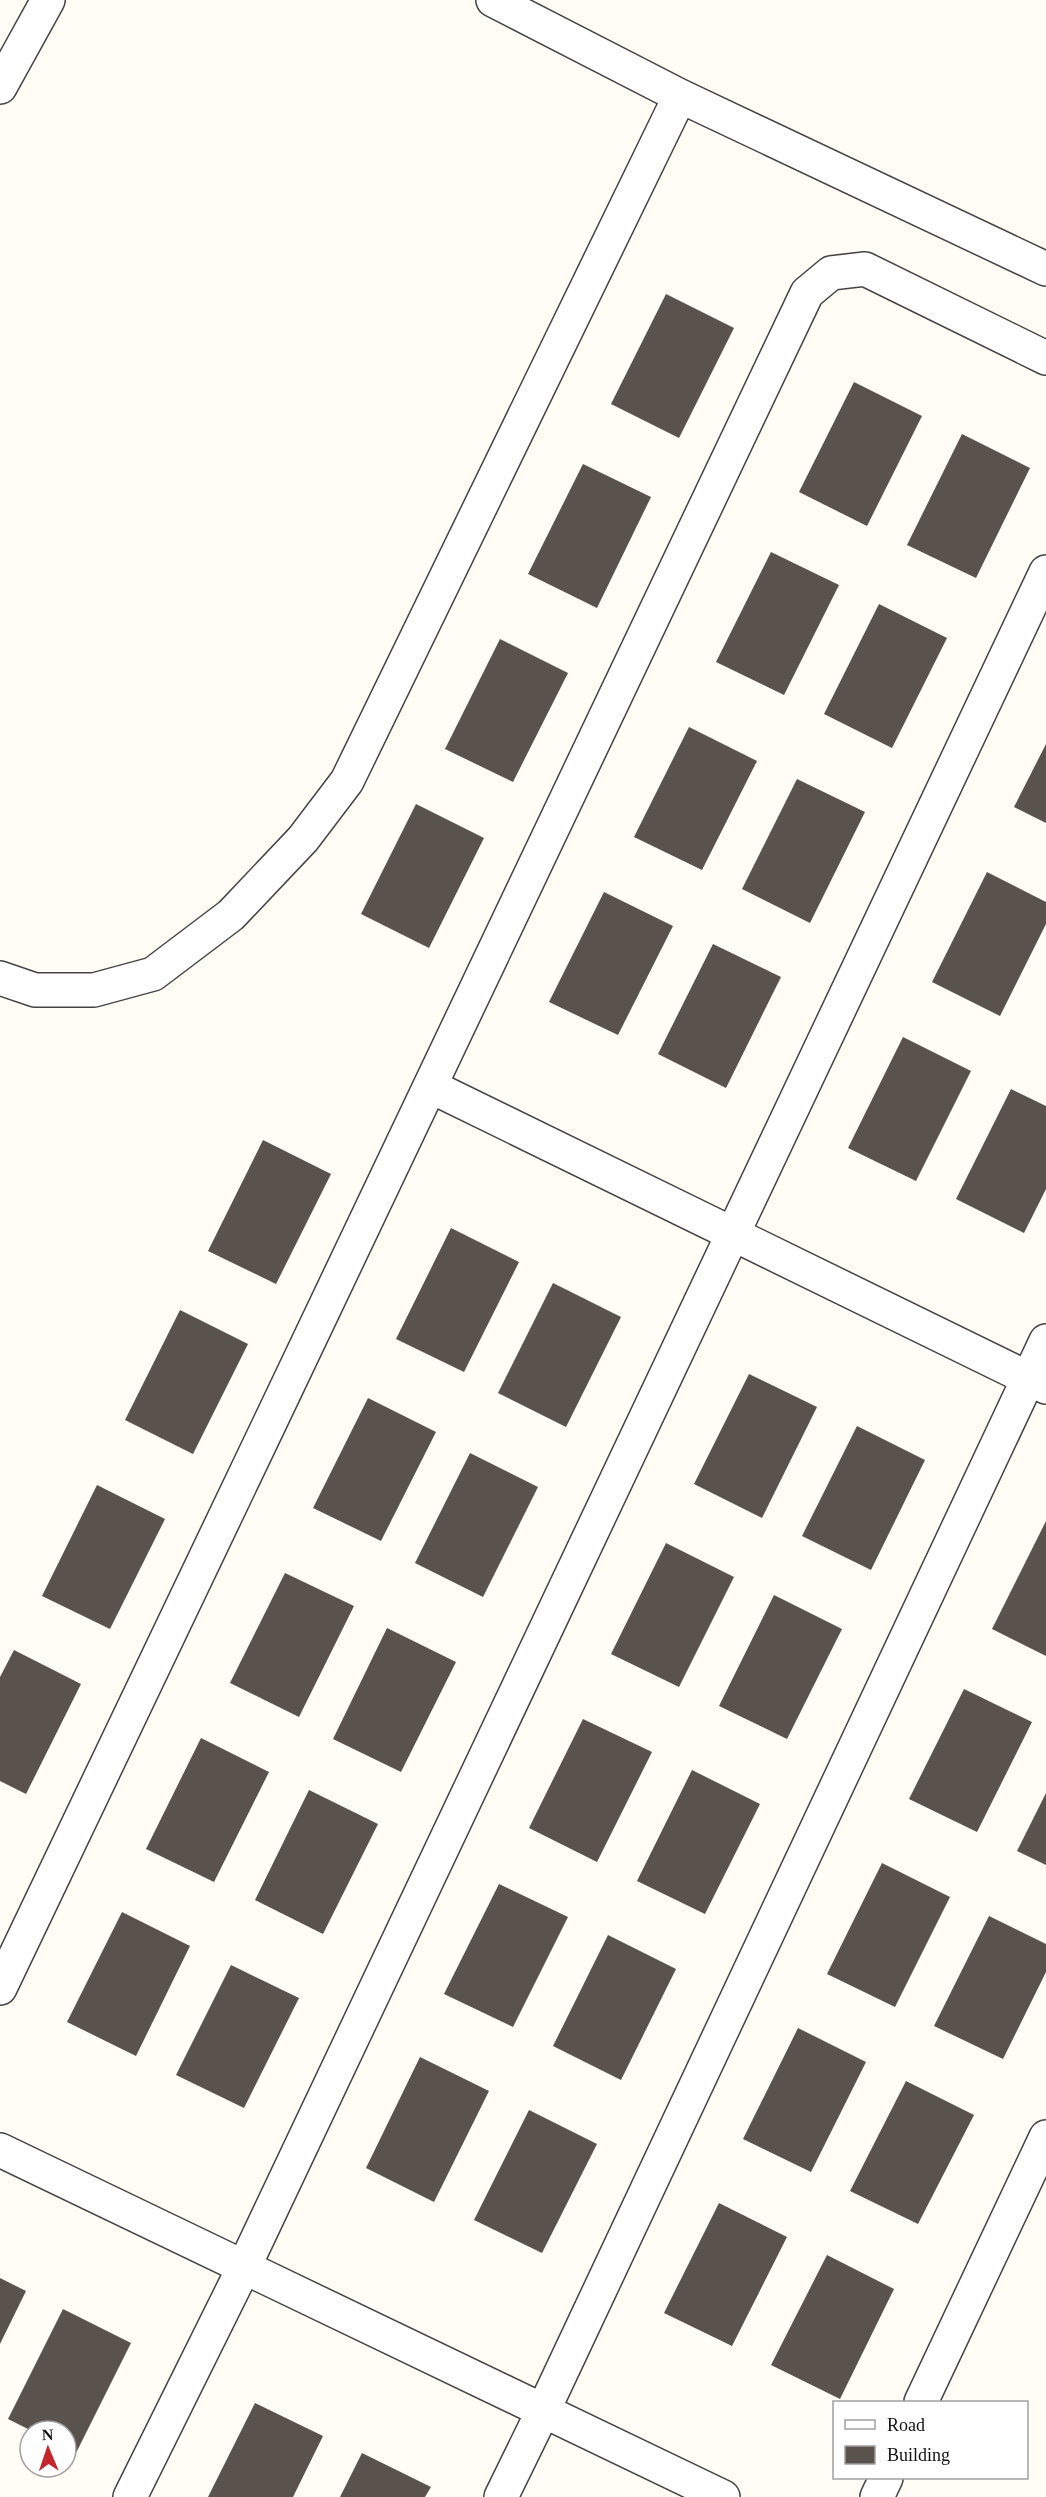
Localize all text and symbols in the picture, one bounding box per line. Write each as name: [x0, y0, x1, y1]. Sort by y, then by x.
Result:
legend: [833, 2401, 1028, 2479]
text: Road: [887, 2415, 925, 2435]
north arrow: [18, 2419, 78, 2479]
text: N: [41, 2426, 54, 2443]
text: Building: [887, 2445, 950, 2465]

